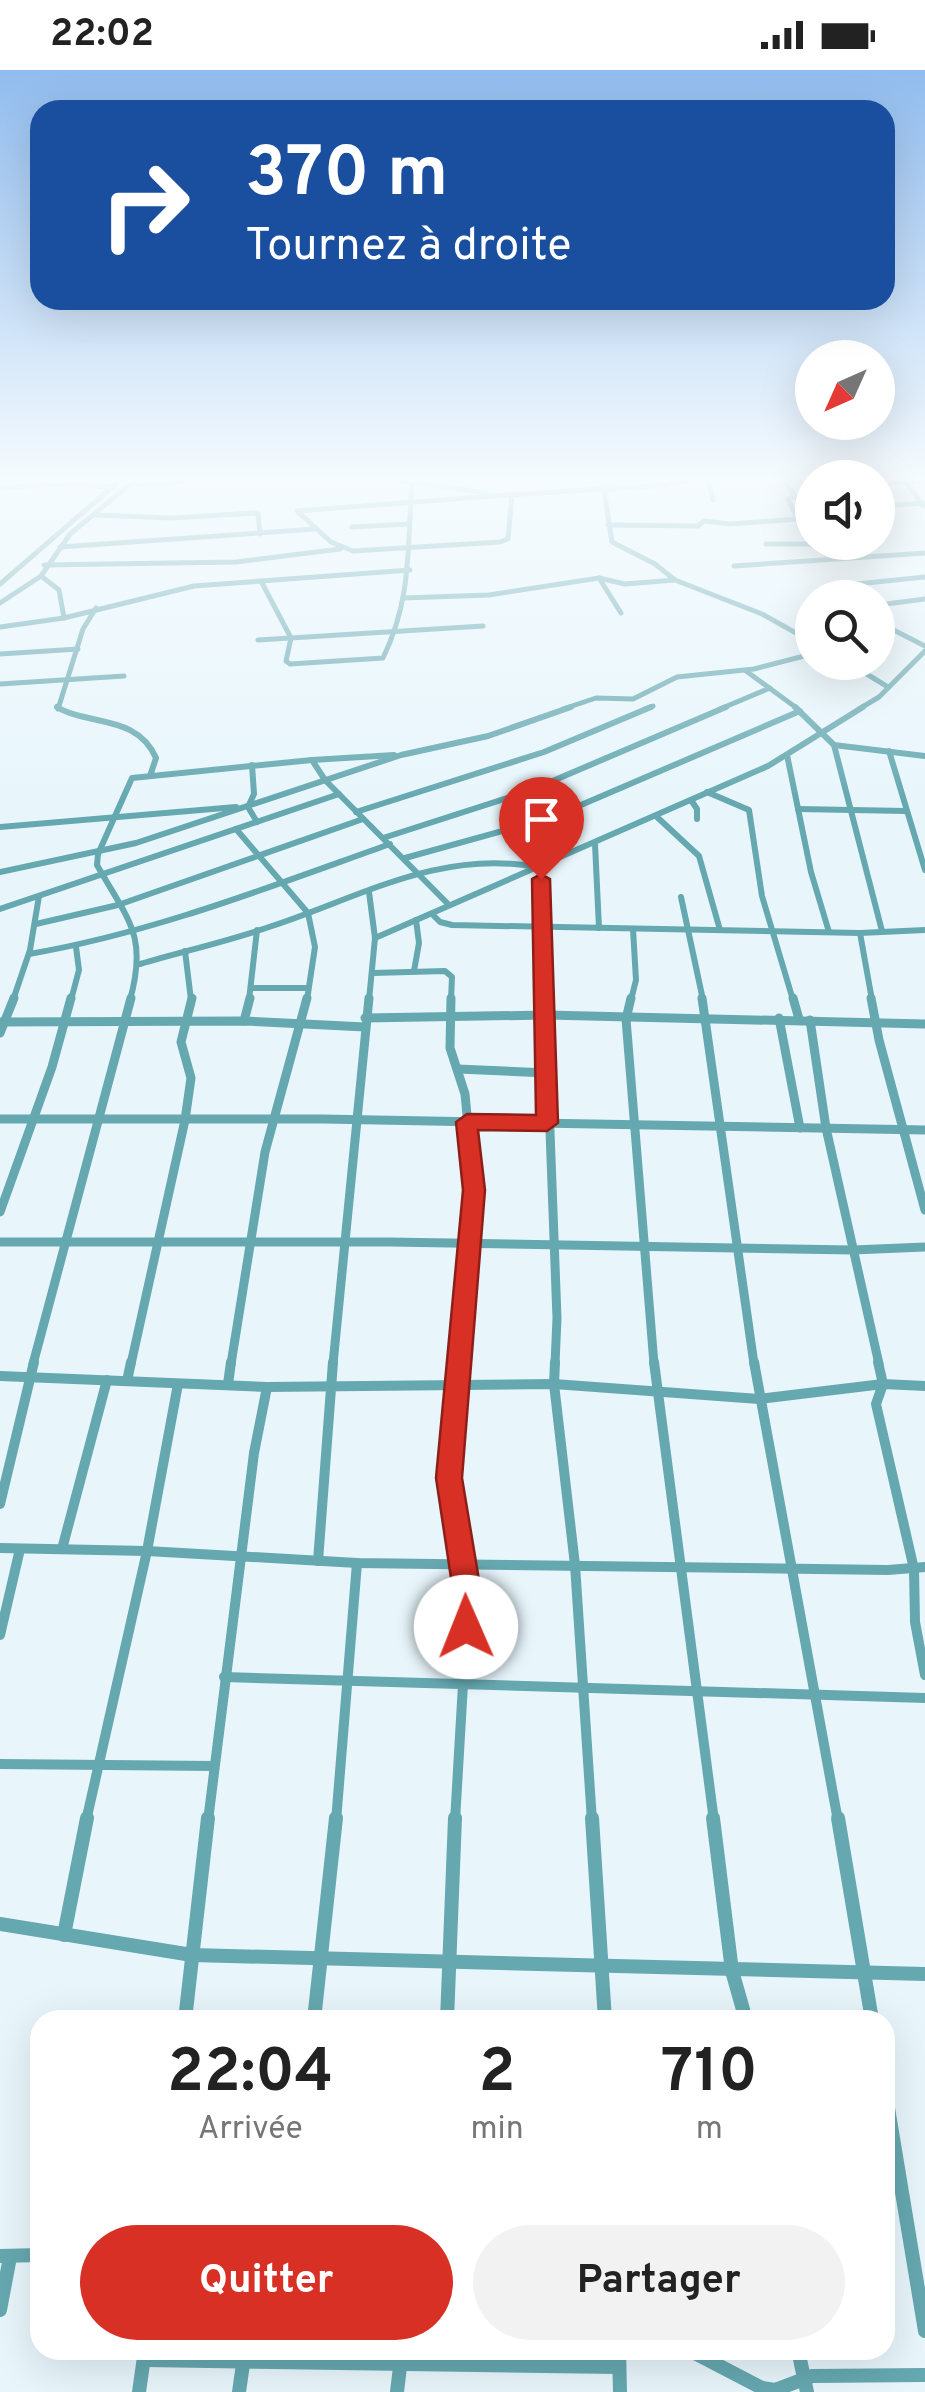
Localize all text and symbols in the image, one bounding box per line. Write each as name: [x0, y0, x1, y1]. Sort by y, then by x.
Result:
text: 22:02: [50, 11, 154, 60]
text: 370 m: [245, 132, 448, 221]
icon: right: [80, 140, 210, 270]
text: Tournez à droite: [245, 219, 572, 276]
north arrow: [795, 340, 895, 440]
map controls: [795, 340, 895, 680]
button: sound: [795, 460, 895, 560]
button: search: [795, 580, 895, 680]
pin: [499, 777, 584, 880]
icon: arrive: [514, 792, 569, 847]
position arrow: [414, 1575, 518, 1679]
text: 22:04: [167, 2037, 333, 2113]
text: 2: [479, 2037, 515, 2113]
text: 710: [661, 2037, 758, 2113]
text: Arrivée: [198, 2110, 303, 2150]
text: min: [471, 2110, 524, 2150]
text: m: [696, 2110, 723, 2150]
button: Quitter: [80, 2225, 453, 2340]
button: Partager: [473, 2225, 845, 2340]

